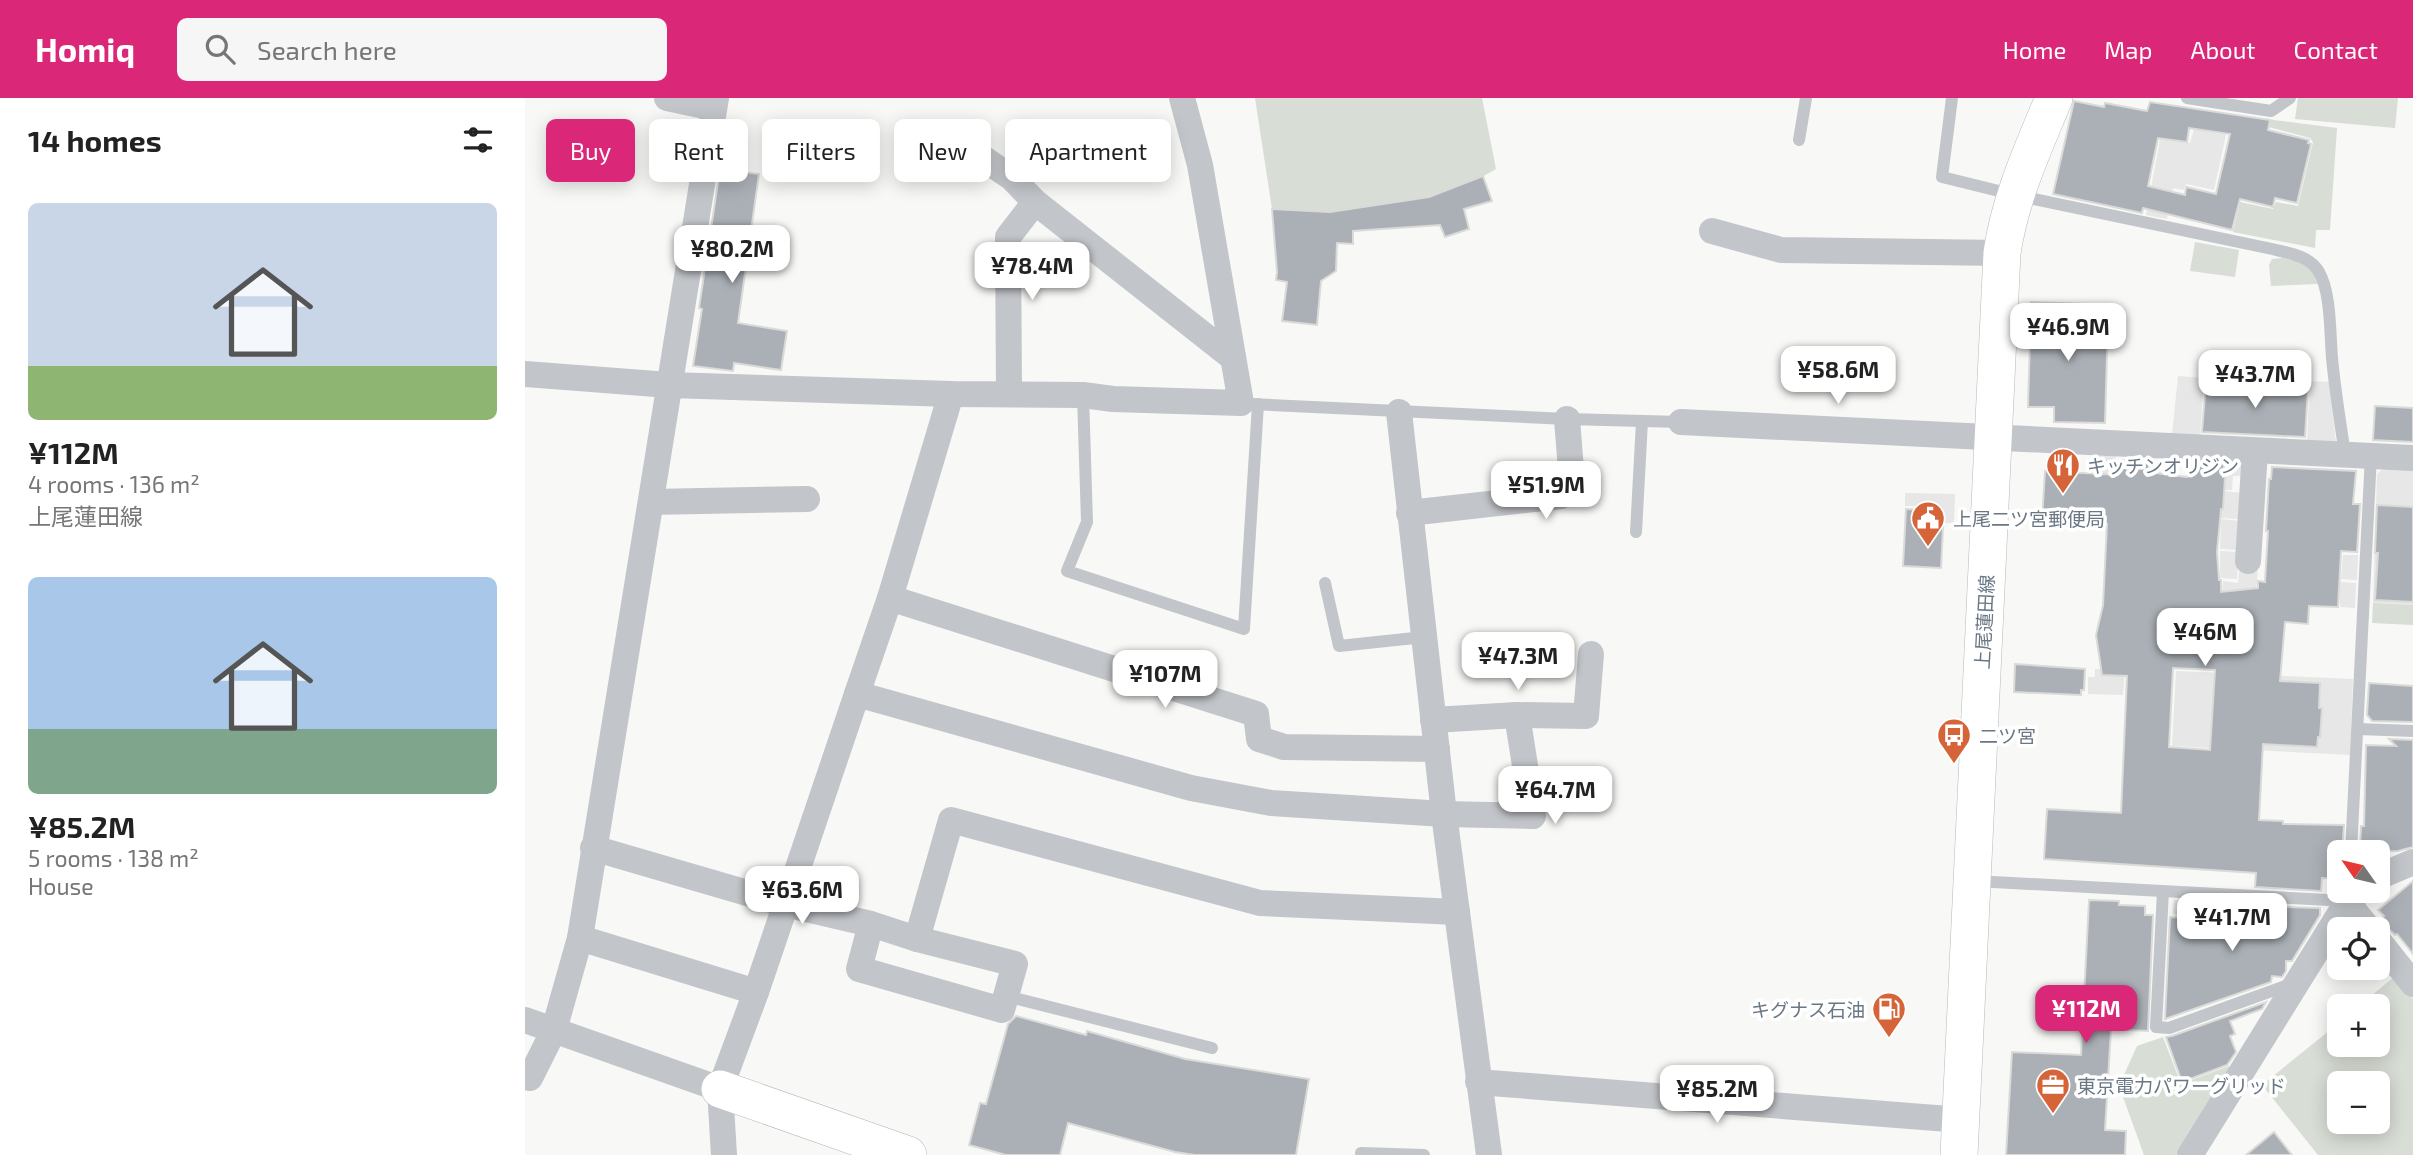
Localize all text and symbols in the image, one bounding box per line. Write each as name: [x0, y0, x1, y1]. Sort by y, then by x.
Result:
search box: [177, 18, 667, 81]
text: Homiq: [35, 29, 135, 69]
icon: search: [201, 30, 239, 68]
text: Search here: [257, 34, 397, 65]
text: Home: [2003, 35, 2066, 64]
text: Map: [2104, 35, 2152, 64]
text: About: [2190, 35, 2256, 64]
text: Contact: [2294, 35, 2378, 64]
chip: Buy: [546, 119, 635, 182]
chip: Rent: [649, 119, 748, 182]
chip: Filters: [762, 119, 880, 182]
chip: New: [894, 119, 991, 182]
chip: Apartment: [1005, 119, 1171, 182]
icon: filters: [459, 121, 497, 159]
text: 14 homes: [28, 122, 162, 158]
pin: ¥80.2M: [675, 226, 789, 285]
text: ¥80.2M: [690, 234, 774, 262]
pin: ¥78.4M: [975, 242, 1089, 302]
icon: home: [200, 249, 326, 375]
text: ¥78.4M: [991, 251, 1073, 279]
pin: ¥46.9M: [2011, 303, 2125, 363]
text: ¥46.9M: [2026, 312, 2110, 340]
pin: ¥58.6M: [1781, 346, 1895, 406]
pin: ¥43.7M: [2198, 350, 2312, 410]
text: ¥58.6M: [1797, 355, 1879, 383]
text: ¥43.7M: [2214, 359, 2296, 387]
text: ¥112M: [28, 434, 119, 470]
restaurant icon: キッチンオリジン: [2044, 446, 2082, 495]
place label: キッチンオリジン: [2087, 454, 2239, 477]
pin: ¥51.9M: [1489, 462, 1603, 521]
text: 4 rooms · 136 m²: [28, 470, 200, 498]
text: ¥51.9M: [1507, 470, 1585, 498]
public building icon: 上尾二ツ宮郵便局: [1909, 499, 1947, 548]
text: 上尾蓮田線: [28, 502, 143, 530]
place label: 上尾二ツ宮郵便局: [1953, 507, 2105, 530]
street label: 上尾蓮田線: [1970, 574, 1998, 670]
pin: ¥46M: [2164, 608, 2246, 668]
text: ¥46M: [2173, 617, 2237, 645]
icon: home: [200, 623, 326, 749]
pin: ¥47.3M: [1461, 632, 1575, 692]
text: ¥47.3M: [1478, 641, 1558, 669]
pin: ¥107M: [1116, 650, 1214, 710]
text: ¥107M: [1129, 659, 1201, 687]
bus stop icon: 二ツ宮: [1935, 716, 1973, 765]
place label: 二ツ宮: [1979, 724, 2036, 747]
pin: ¥64.7M: [1498, 766, 1612, 826]
text: ¥64.7M: [1514, 775, 1596, 803]
text: ¥85.2M: [28, 808, 135, 844]
north arrow: [2327, 840, 2391, 903]
map controls: [2327, 840, 2390, 1134]
text: 5 rooms · 138 m²: [28, 844, 199, 872]
pin: ¥63.6M: [745, 866, 859, 926]
text: House: [28, 872, 94, 900]
text: ¥63.6M: [761, 875, 843, 903]
pin: ¥41.7M: [2175, 894, 2289, 953]
text: ¥41.7M: [2193, 902, 2271, 930]
button: locate: [2327, 917, 2390, 980]
pin: ¥112M: [2037, 986, 2135, 1045]
fuel station icon: キグナス石油: [1870, 990, 1908, 1039]
text: ¥112M: [2051, 994, 2121, 1022]
button: +: [2327, 994, 2390, 1057]
place label: キグナス石油: [1751, 998, 1865, 1021]
pin: ¥85.2M: [1660, 1066, 1774, 1125]
office icon: 東京電力パワーグリッド: [2034, 1066, 2072, 1115]
button: −: [2327, 1071, 2390, 1134]
text: ¥85.2M: [1676, 1074, 1758, 1102]
place label: 東京電力パワーグリッド: [2077, 1074, 2286, 1097]

